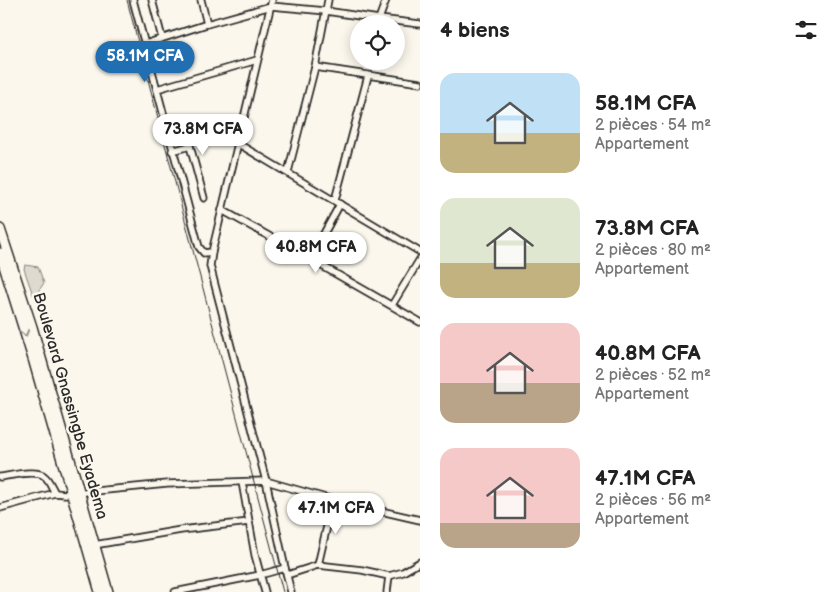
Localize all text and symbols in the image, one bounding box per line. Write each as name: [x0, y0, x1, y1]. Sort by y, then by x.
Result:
map controls: [350, 15, 405, 70]
button: locate: [350, 15, 405, 70]
icon: filters: [792, 16, 820, 44]
text: 4 biens: [440, 18, 510, 43]
pin: 58.1M CFA: [88, 41, 202, 83]
text: 58.1M CFA: [107, 47, 184, 66]
text: 58.1M CFA: [595, 91, 696, 116]
icon: home: [480, 93, 540, 153]
pin: 73.8M CFA: [146, 114, 260, 156]
text: 2 pièces · 54 m²: [595, 116, 711, 135]
text: 73.8M CFA: [163, 120, 243, 139]
text: Appartement: [595, 135, 689, 154]
text: 73.8M CFA: [595, 216, 699, 241]
icon: home: [480, 218, 540, 278]
pin: 40.8M CFA: [259, 232, 373, 274]
text: 40.8M CFA: [276, 238, 356, 257]
text: 2 pièces · 80 m²: [595, 241, 711, 260]
text: Appartement: [595, 260, 689, 279]
street label: Boulevard Gnassingbe Eyadema: [28, 290, 112, 522]
one-way arrow: [20, 328, 30, 336]
text: 40.8M CFA: [595, 341, 701, 366]
icon: home: [480, 343, 540, 403]
text: 2 pièces · 52 m²: [595, 366, 711, 385]
text: Appartement: [595, 385, 689, 404]
text: 47.1M CFA: [595, 466, 695, 491]
icon: home: [480, 468, 540, 528]
text: 2 pièces · 56 m²: [595, 491, 711, 510]
pin: 47.1M CFA: [279, 492, 393, 535]
text: 47.1M CFA: [298, 499, 374, 518]
text: Appartement: [595, 510, 689, 529]

